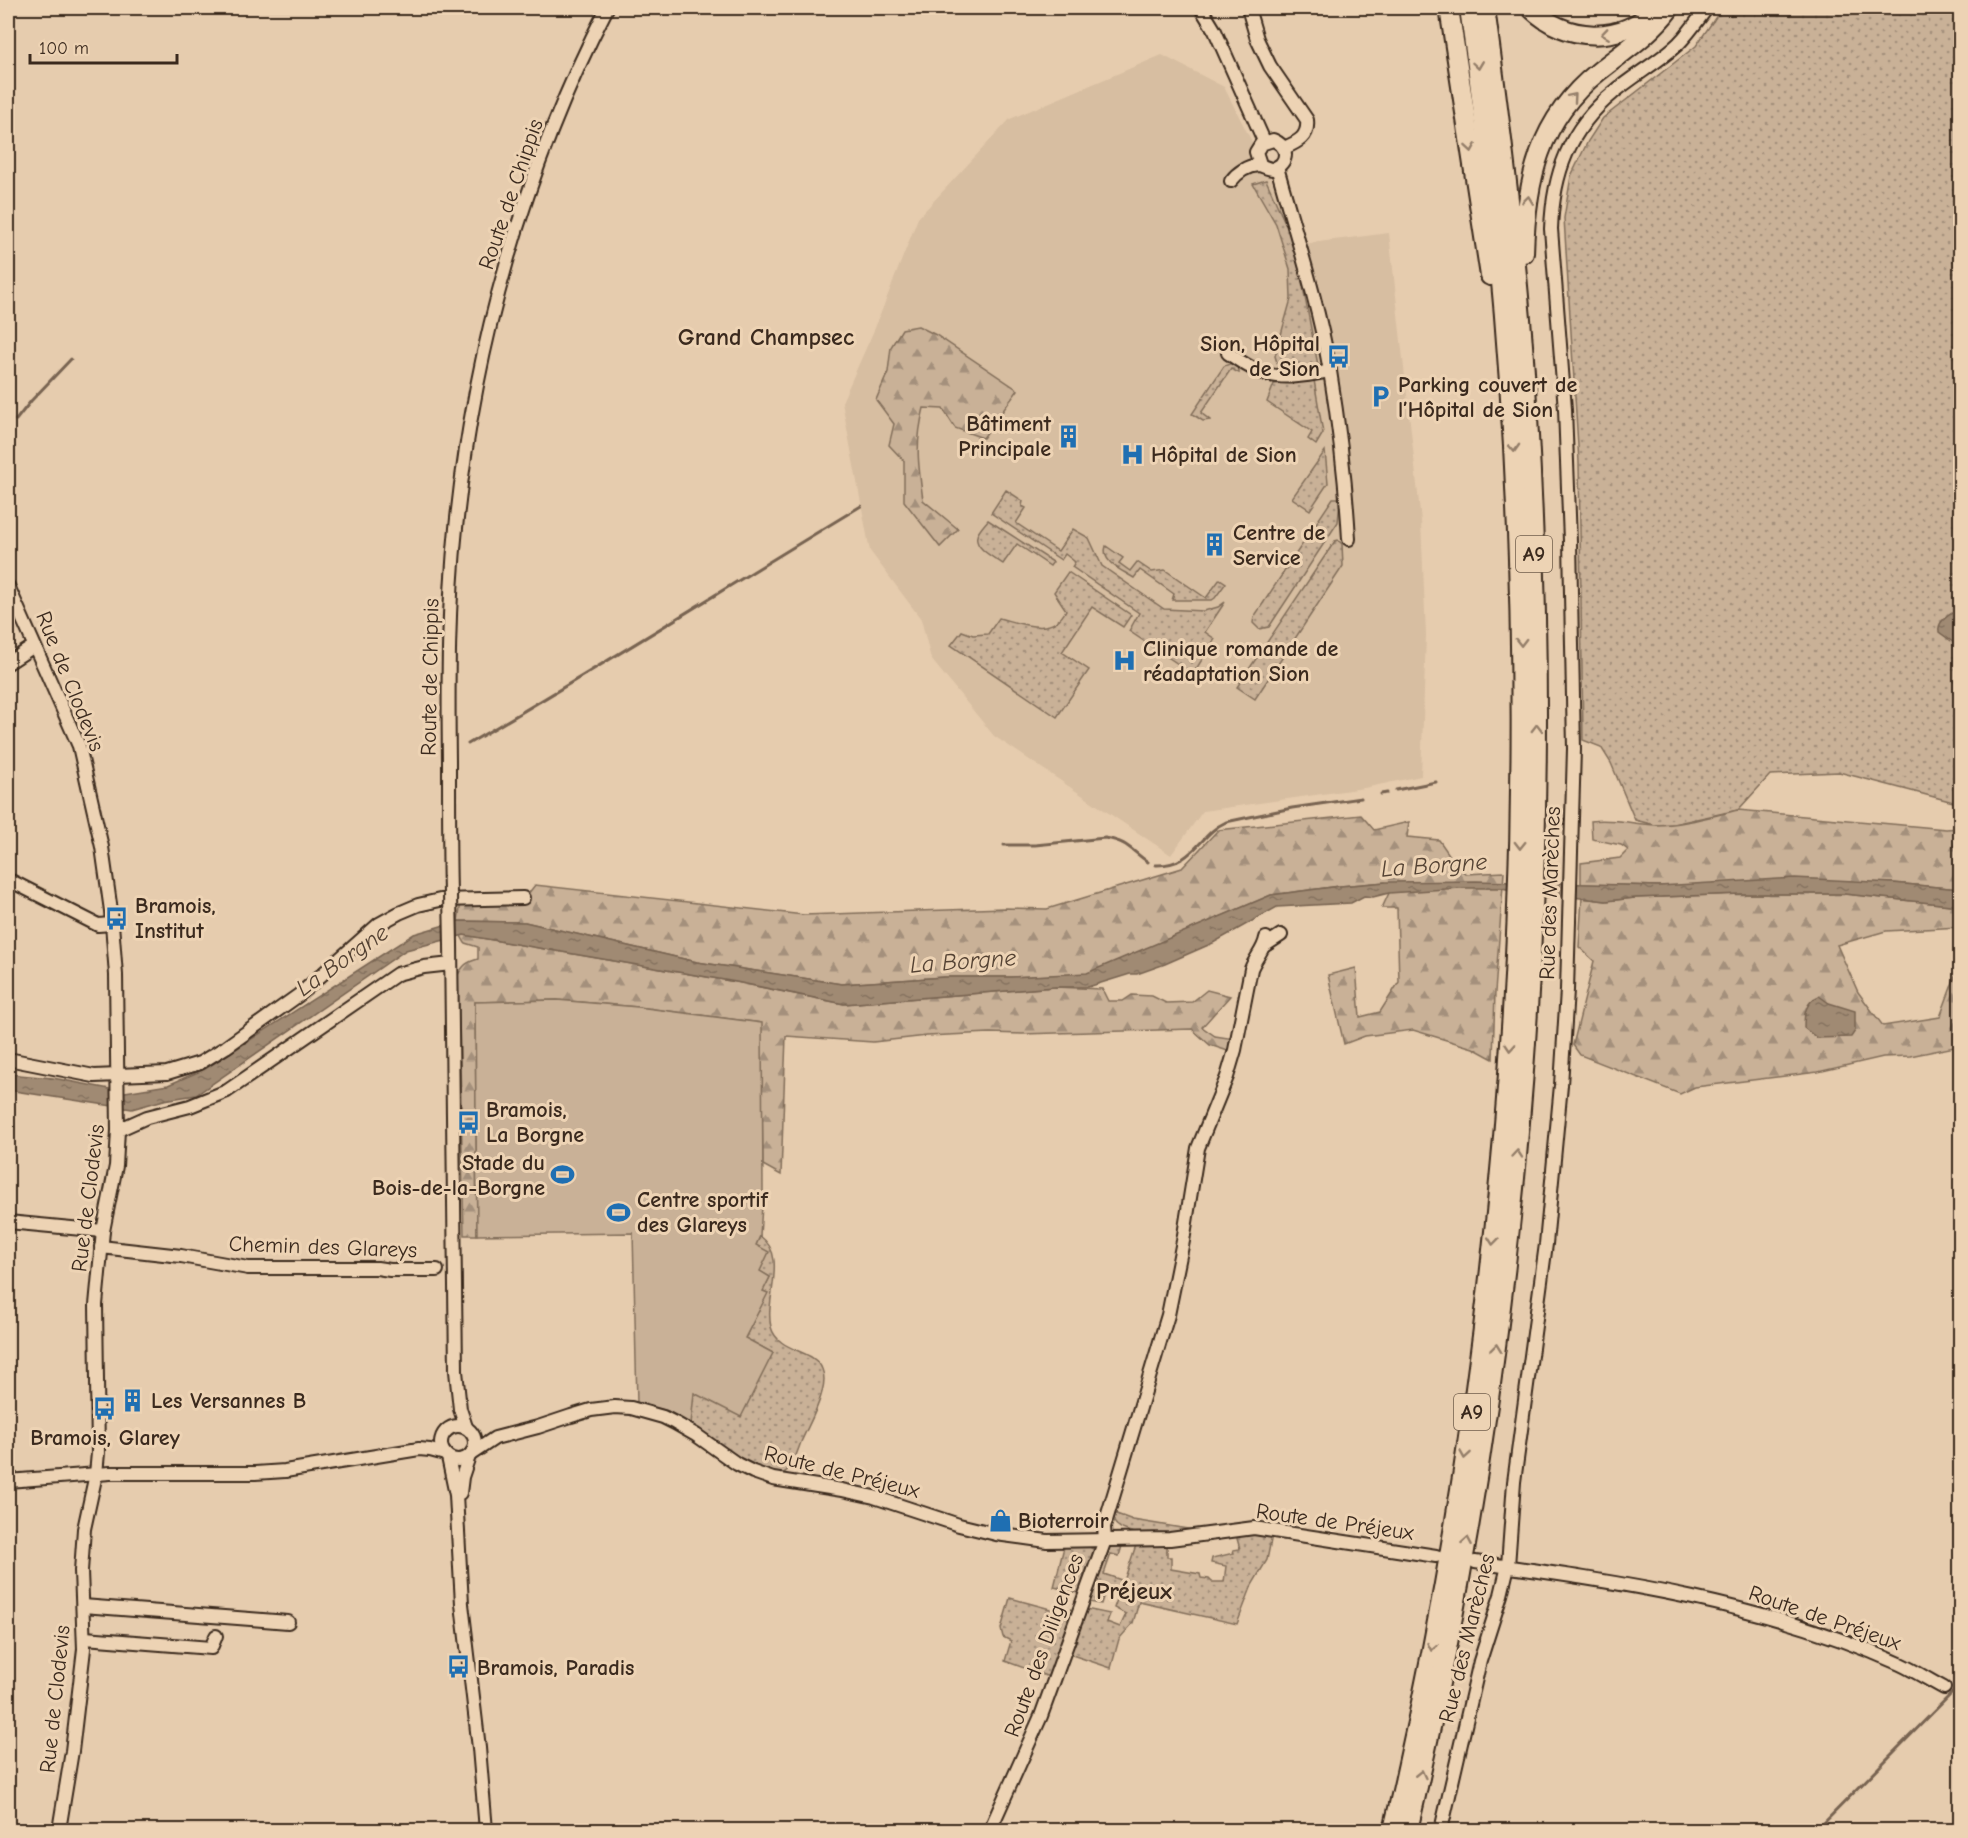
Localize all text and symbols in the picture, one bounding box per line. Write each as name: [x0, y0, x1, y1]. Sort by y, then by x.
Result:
scale bar: [30, 27, 177, 65]
one-way arrow: [1601, 27, 1610, 39]
text: 100 m: [39, 38, 89, 59]
one-way arrow: [1471, 61, 1483, 70]
one-way arrow: [1566, 93, 1577, 104]
street label: Route de Chippis: [473, 116, 549, 273]
one-way arrow: [1464, 144, 1476, 153]
one-way arrow: [1521, 195, 1534, 204]
district label: Grand Champsec: [678, 323, 854, 351]
place label: Sion, Hôpital de Sion: [1200, 331, 1320, 382]
bus stop icon: Sion, Hôpital de Sion: [1325, 343, 1351, 369]
place label: Parking couvert de l’Hôpital de Sion: [1398, 372, 1577, 423]
parking icon: Parking couvert de l’Hôpital de Sion: [1367, 384, 1393, 410]
place label: Bâtiment Principale: [958, 411, 1052, 462]
building icon: Bâtiment Principale: [1056, 423, 1082, 449]
hospital icon: Hôpital de Sion: [1120, 441, 1146, 467]
place label: Hôpital de Sion: [1151, 442, 1297, 468]
one-way arrow: [1507, 443, 1520, 452]
place label: Centre de Service: [1233, 520, 1326, 571]
building icon: Centre de Service: [1202, 532, 1228, 558]
road number: A9: [1516, 536, 1552, 572]
street label: Route de Chippis: [416, 598, 444, 756]
street label: Rue de Clodevis: [30, 608, 110, 755]
place label: Clinique romande de réadaptation Sion: [1143, 636, 1338, 687]
one-way arrow: [1515, 638, 1527, 647]
hospital icon: Clinique romande de réadaptation Sion: [1112, 648, 1138, 674]
one-way arrow: [1531, 724, 1543, 733]
street label: Rue des Marèches: [1534, 806, 1566, 980]
one-way arrow: [1514, 841, 1526, 850]
water label: La Borgne: [1380, 847, 1488, 883]
place label: Bramois, Institut: [135, 893, 216, 944]
bus stop icon: Bramois, Institut: [104, 905, 130, 931]
water label: La Borgne: [290, 918, 394, 1002]
water label: La Borgne: [909, 943, 1017, 979]
one-way arrow: [1504, 1042, 1517, 1051]
place label: Bramois, La Borgne: [486, 1097, 584, 1148]
bus stop icon: Bramois, La Borgne: [455, 1109, 481, 1135]
street label: Rue de Clodevis: [66, 1123, 110, 1274]
place label: Stade du Bois-de-la-Borgne: [372, 1150, 545, 1201]
one-way arrow: [1510, 1150, 1523, 1159]
sports icon: Stade du Bois-de-la-Borgne: [550, 1162, 576, 1188]
place label: Centre sportif des Glareys: [637, 1187, 769, 1238]
sports icon: Centre sportif des Glareys: [606, 1199, 632, 1225]
street label: Chemin des Glareys: [228, 1231, 418, 1263]
one-way arrow: [1487, 1236, 1500, 1246]
one-way arrow: [1489, 1344, 1502, 1353]
building icon: Les Versannes B: [120, 1387, 146, 1413]
place label: Les Versannes B: [151, 1388, 306, 1414]
road number: A9: [1454, 1394, 1490, 1430]
bus stop icon: Bramois, Glarey: [92, 1395, 118, 1421]
place label: Bramois, Glarey: [30, 1425, 181, 1451]
street label: Route de Préjeux: [761, 1440, 923, 1504]
one-way arrow: [1460, 1451, 1472, 1460]
street label: Route de Préjeux: [1254, 1498, 1416, 1546]
shop icon: Bioterroir: [987, 1507, 1013, 1533]
place label: Bioterroir: [1018, 1508, 1109, 1534]
one-way arrow: [1460, 1536, 1473, 1546]
street label: Route des Diligences: [999, 1550, 1089, 1741]
street label: Rue des Marèches: [1433, 1551, 1501, 1725]
district label: Préjeux: [1096, 1577, 1172, 1605]
street label: Route de Préjeux: [1745, 1580, 1905, 1656]
street label: Rue de Clodevis: [34, 1624, 76, 1774]
one-way arrow: [1426, 1642, 1439, 1652]
bus stop icon: Bramois, Paradis: [446, 1654, 472, 1680]
place label: Bramois, Paradis: [477, 1655, 634, 1681]
one-way arrow: [1414, 1769, 1427, 1779]

